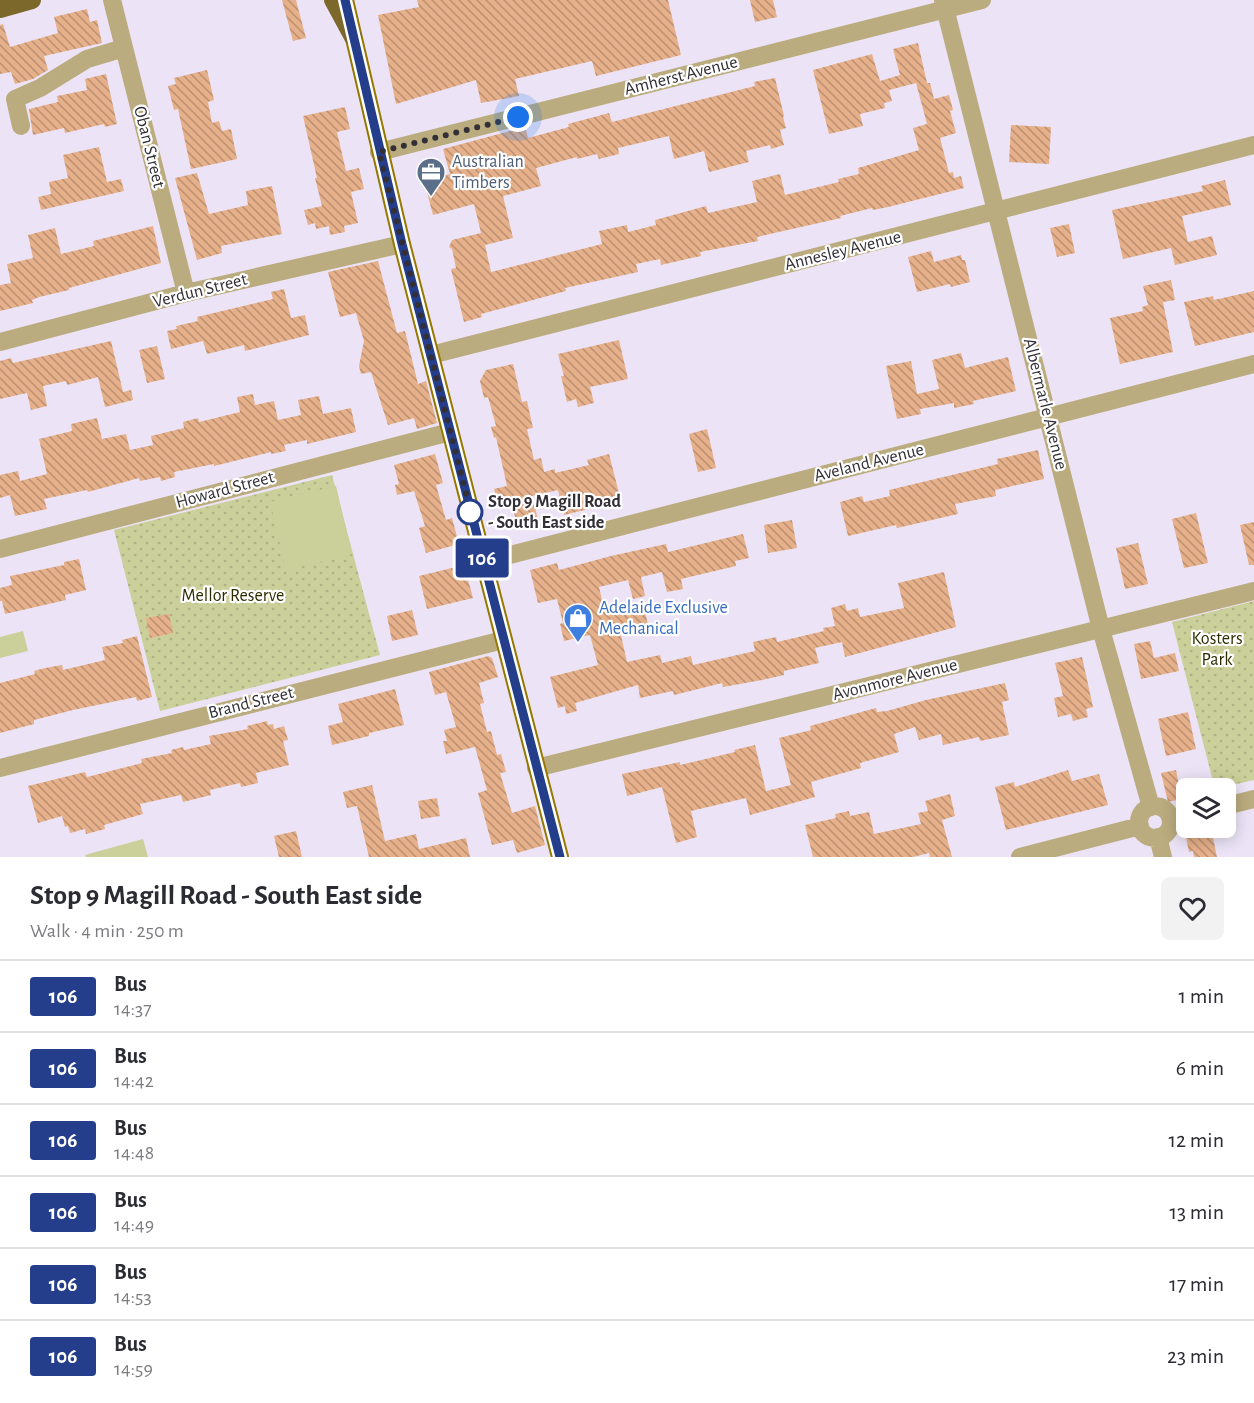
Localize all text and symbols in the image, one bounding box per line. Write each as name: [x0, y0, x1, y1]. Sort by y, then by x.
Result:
street label: Amherst Avenue: [623, 53, 739, 99]
your location: [503, 102, 533, 132]
street label: Oban Street: [130, 104, 168, 190]
place label: Australian Timbers: [452, 153, 524, 192]
office icon: Australian Timbers: [415, 156, 447, 198]
street label: Annesley Avenue: [783, 228, 903, 274]
street label: Verdun Street: [151, 271, 249, 311]
street label: Albermarle Avenue: [1020, 336, 1070, 472]
street label: Aveland Avenue: [812, 441, 926, 485]
street label: Howard Street: [174, 468, 276, 512]
place label: Stop 9 Magill Road - South East side: [488, 493, 622, 532]
marker: Stop 9 Magill Road - South East side: [457, 499, 483, 525]
line badge: 106: [448, 538, 516, 578]
text: 106: [468, 548, 496, 569]
park label: Mellor Reserve: [182, 587, 284, 605]
place label: Adelaide Exclusive Mechanical: [599, 599, 728, 638]
shop icon: Adelaide Exclusive Mechanical: [562, 602, 594, 644]
park label: Kosters Park: [1191, 630, 1243, 669]
street label: Avonmore Avenue: [831, 656, 959, 704]
street label: Brand Street: [207, 684, 296, 722]
map controls: [1176, 778, 1236, 838]
button: layers: [1176, 778, 1236, 838]
button: heart: [1161, 877, 1224, 940]
text: Stop 9 Magill Road - South East side: [30, 882, 422, 910]
text: Walk · 4 min · 250 m: [30, 921, 184, 941]
text: Bus: [114, 973, 147, 995]
text: 1 min: [1179, 985, 1224, 1007]
text: 106: [49, 986, 77, 1007]
text: 14:37: [114, 999, 152, 1019]
text: Bus: [114, 1045, 147, 1067]
text: 6 min: [1176, 1057, 1224, 1079]
text: 106: [49, 1058, 77, 1079]
text: 14:42: [114, 1071, 154, 1091]
text: Bus: [114, 1117, 147, 1139]
text: 12 min: [1169, 1129, 1224, 1151]
text: 106: [49, 1130, 77, 1151]
text: 14:48: [114, 1143, 154, 1163]
text: Bus: [114, 1189, 147, 1211]
text: 13 min: [1169, 1201, 1224, 1223]
text: 106: [49, 1202, 77, 1223]
text: 14:49: [114, 1215, 154, 1235]
text: Bus: [114, 1261, 147, 1283]
text: 17 min: [1169, 1273, 1224, 1295]
text: 106: [49, 1274, 77, 1295]
text: 14:53: [114, 1287, 152, 1307]
text: Bus: [114, 1333, 147, 1355]
text: 23 min: [1167, 1345, 1224, 1367]
text: 106: [49, 1346, 77, 1367]
text: 14:59: [114, 1359, 153, 1379]

